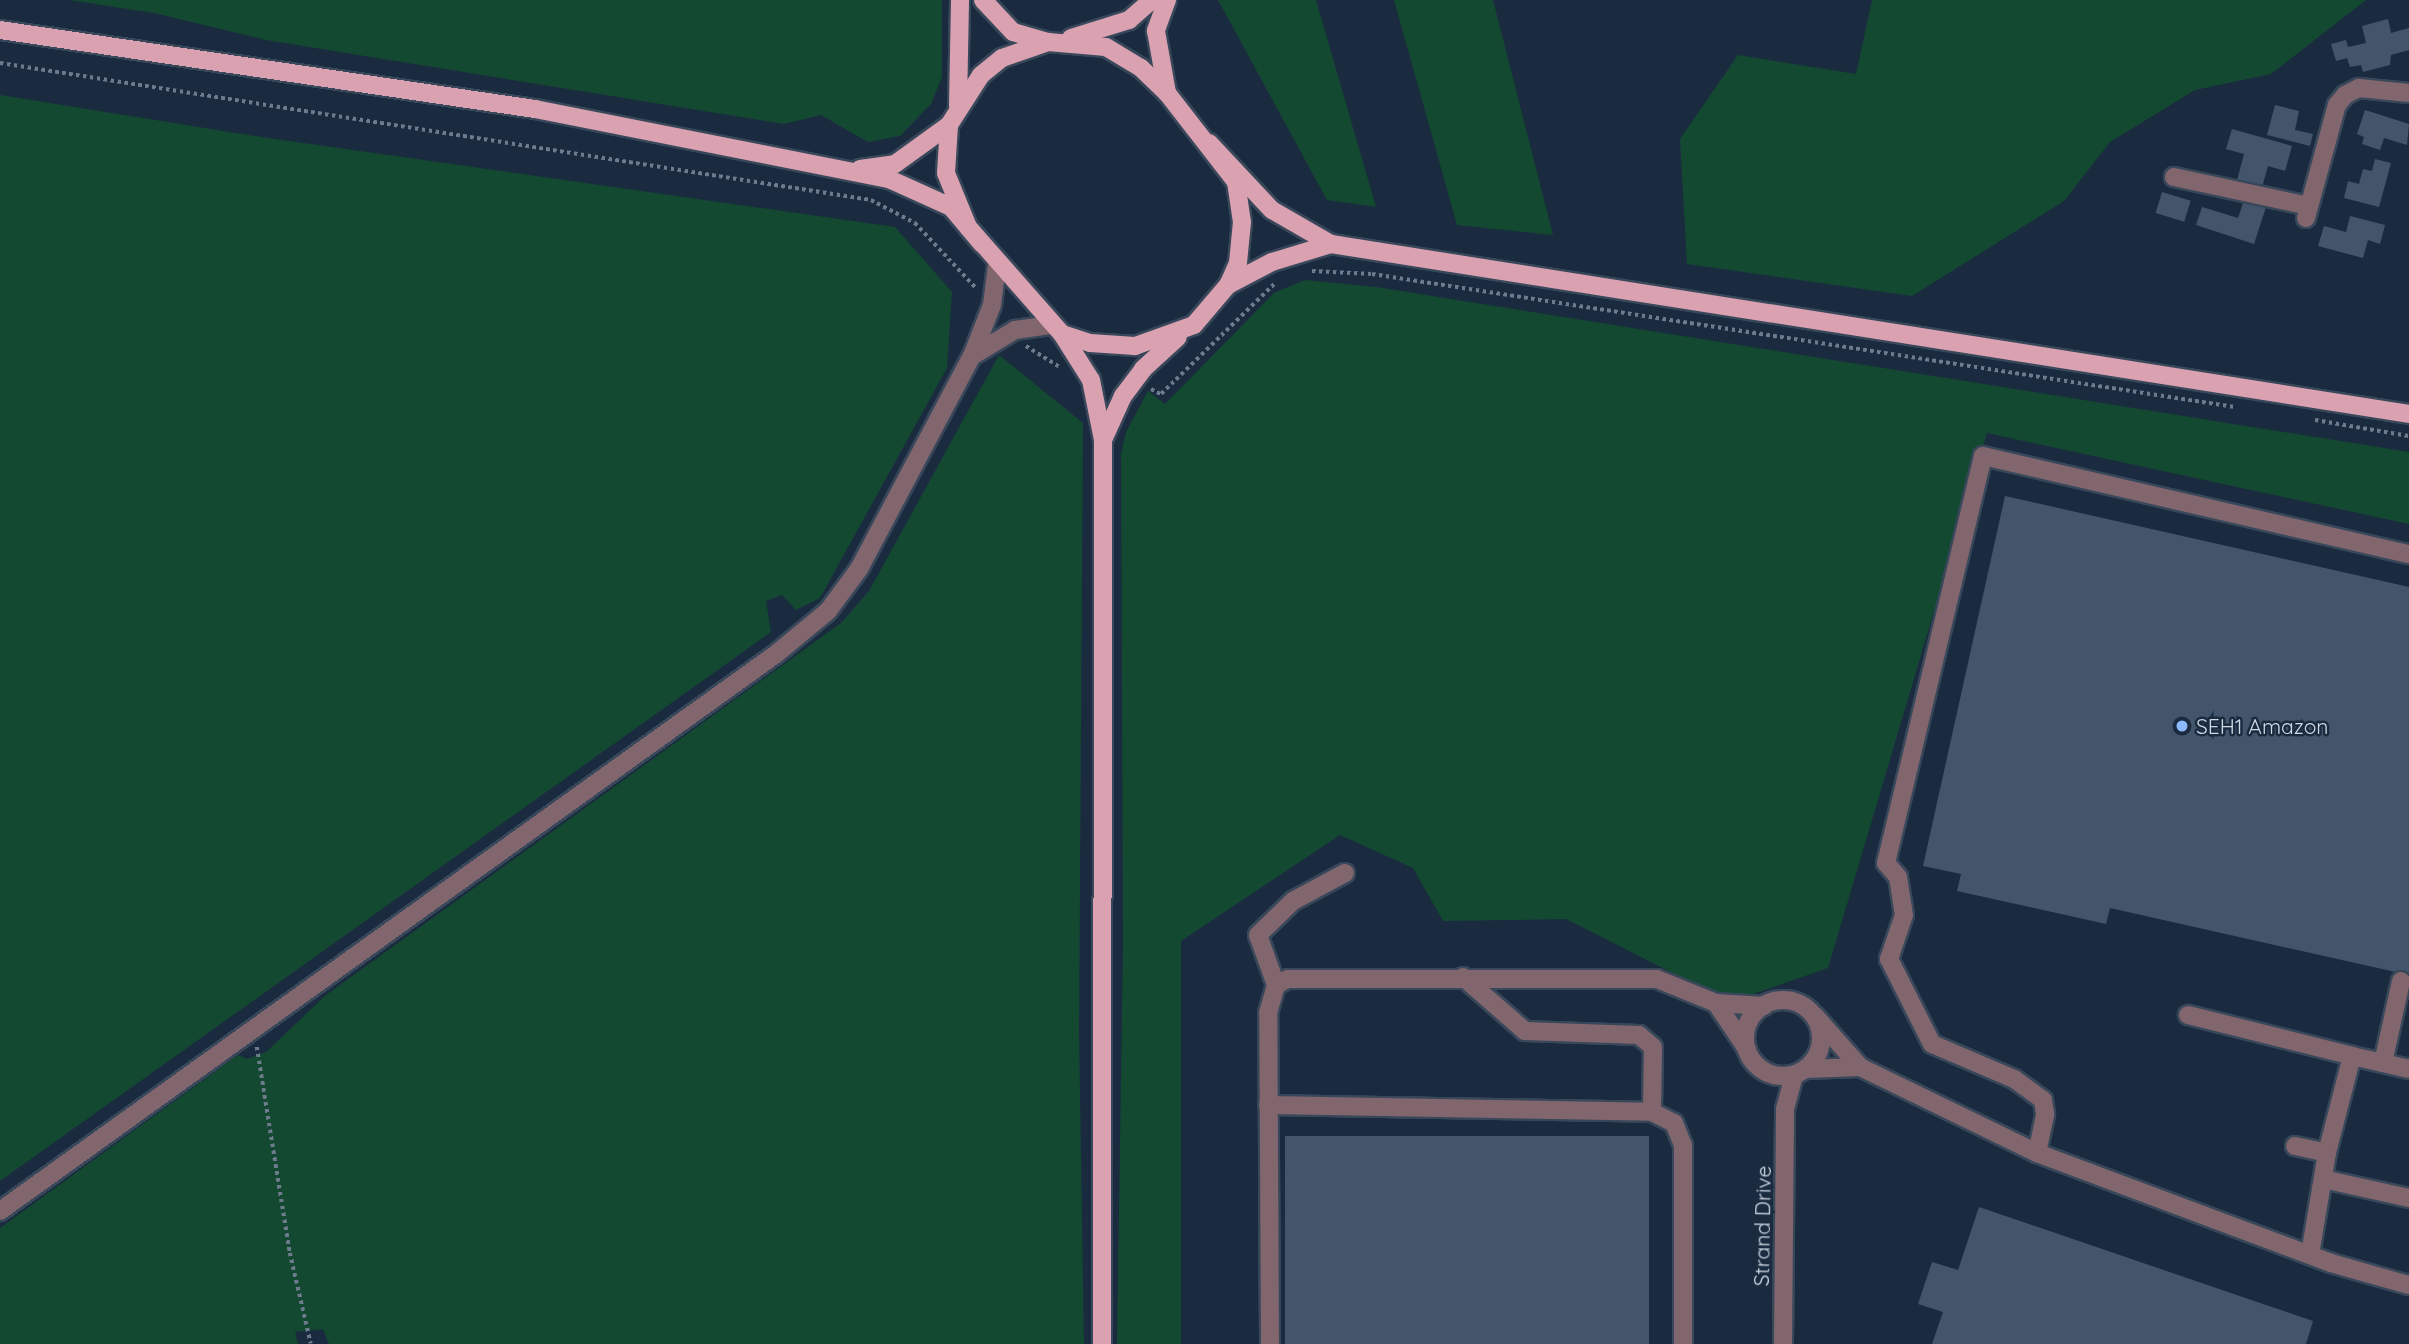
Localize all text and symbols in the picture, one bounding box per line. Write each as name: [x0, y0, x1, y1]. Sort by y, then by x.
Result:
place label: SEH1 Amazon: [2196, 713, 2328, 739]
marker: SEH1 Amazon: [2174, 718, 2190, 734]
street label: Strand Drive: [1748, 1165, 1776, 1287]

